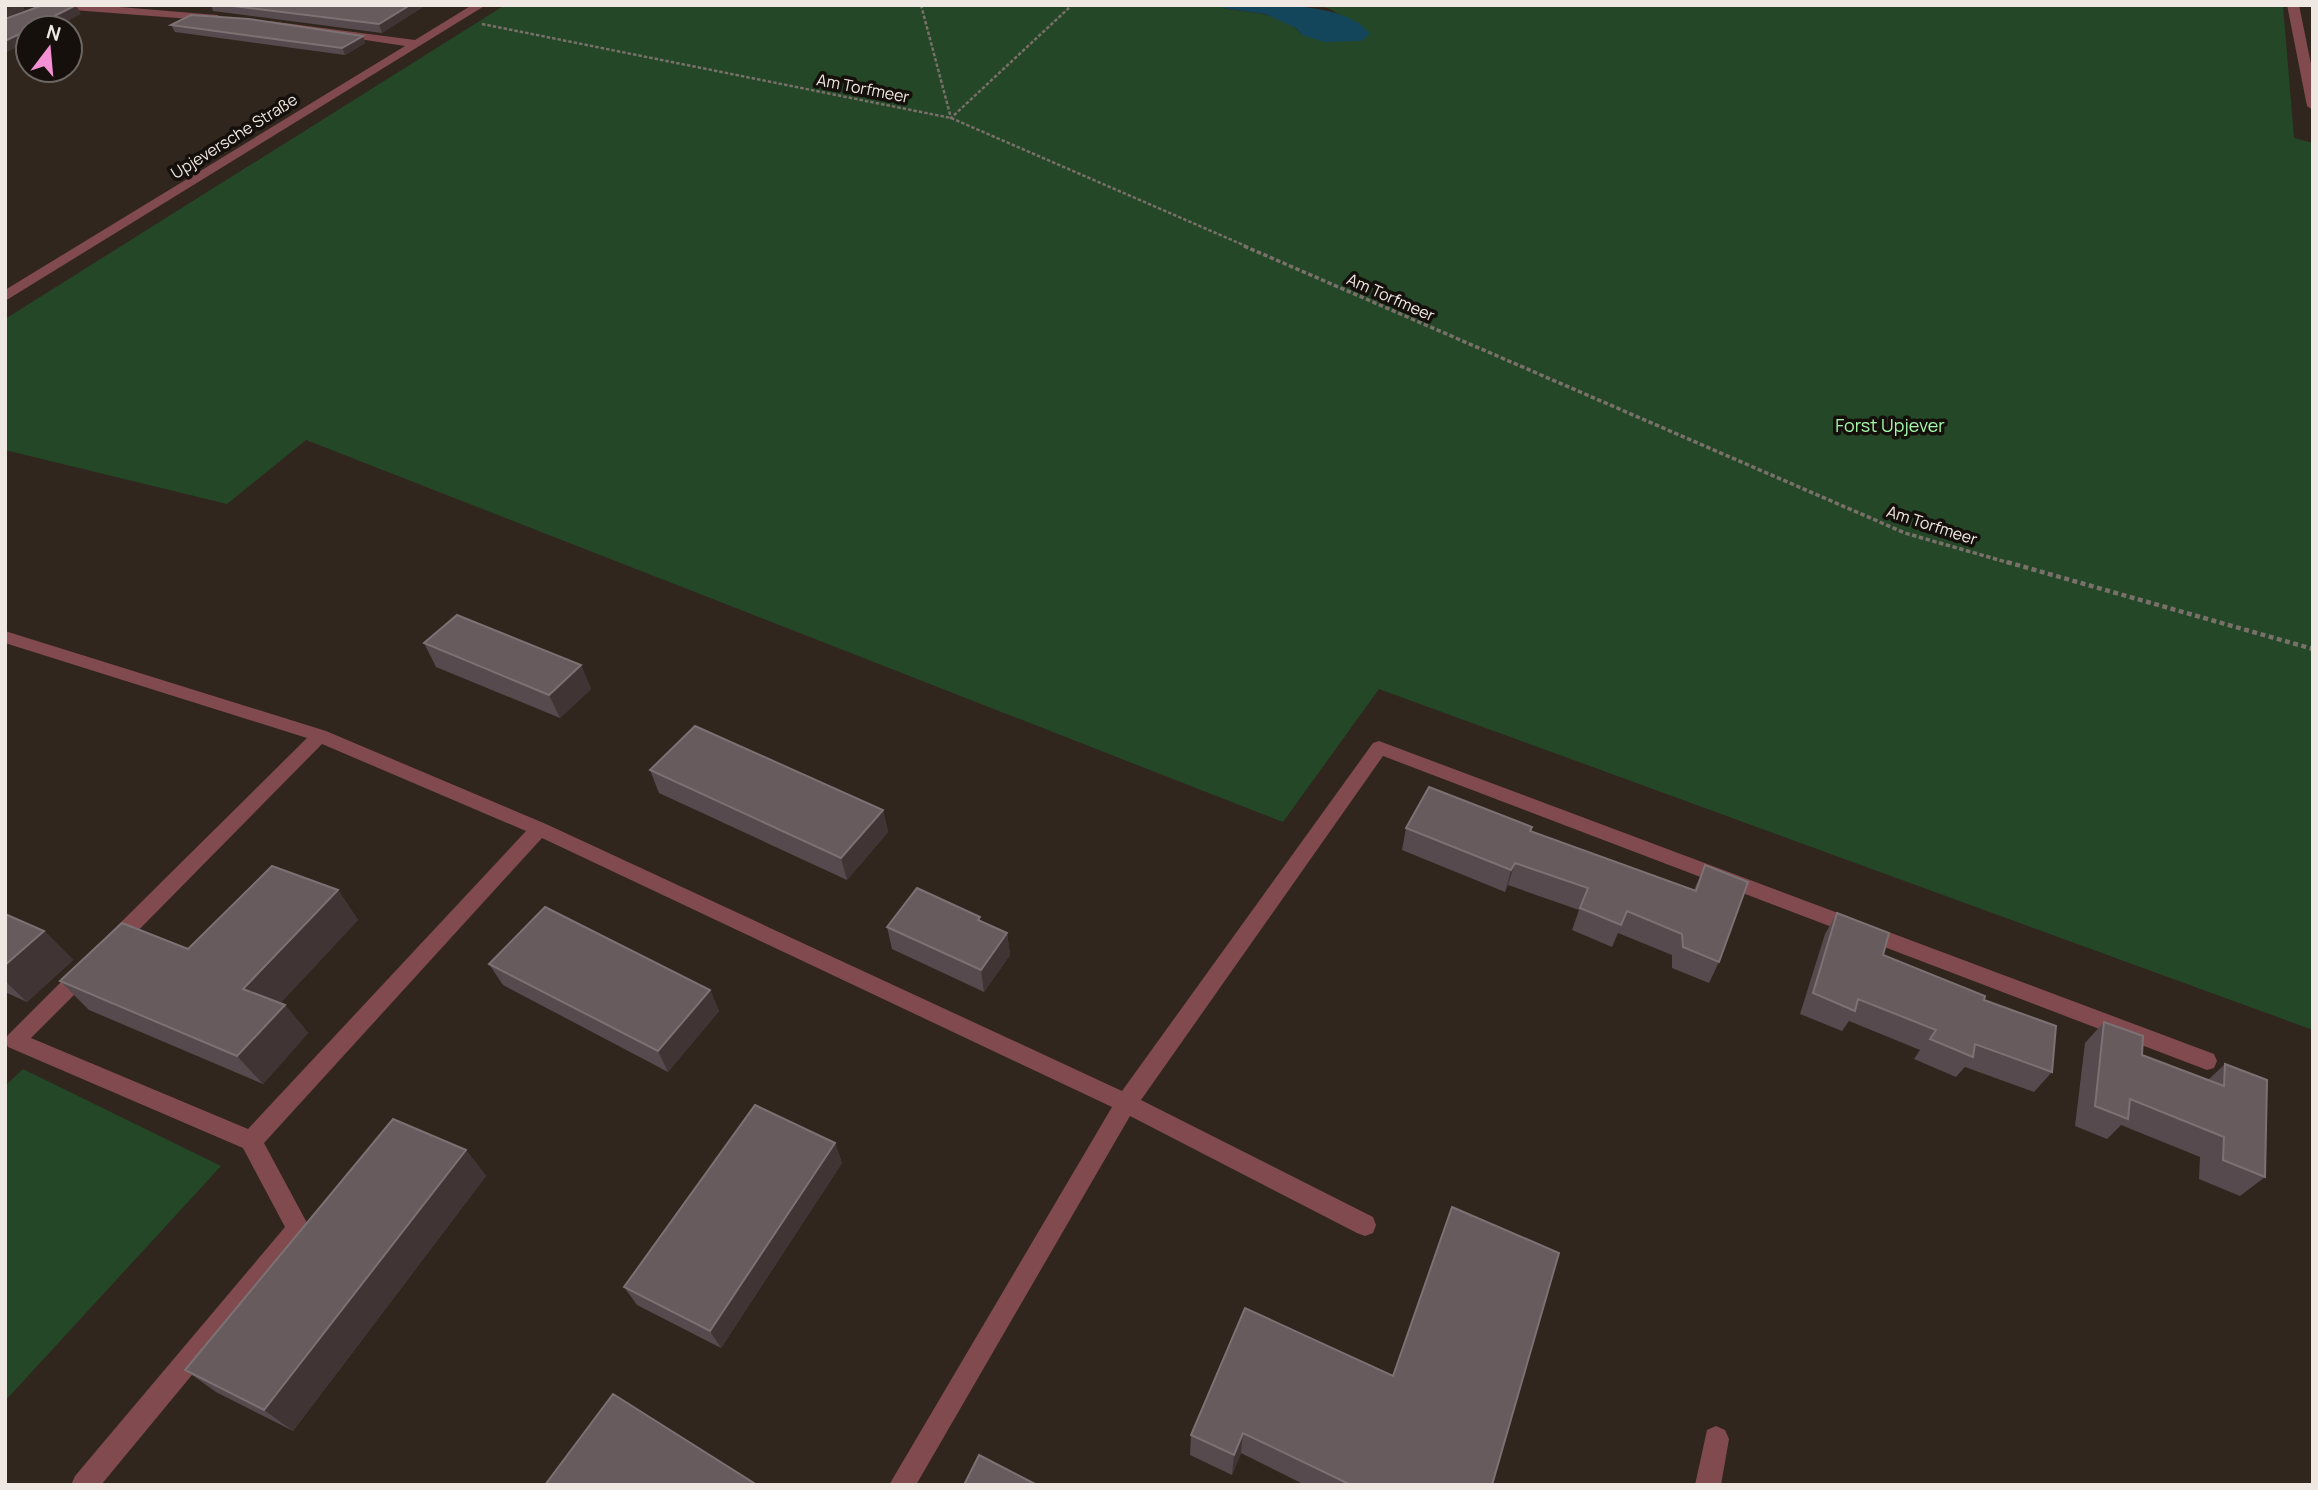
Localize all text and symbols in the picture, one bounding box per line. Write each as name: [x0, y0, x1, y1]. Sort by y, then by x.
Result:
north arrow: [14, 14, 84, 84]
text: N: [44, 18, 64, 47]
street label: Am Torfmeer: [815, 68, 911, 108]
street label: Upjeversche Straße: [167, 88, 301, 184]
street label: Am Torfmeer: [1344, 268, 1439, 326]
park label: Forst Upjever: [1835, 413, 1945, 437]
street label: Am Torfmeer: [1884, 500, 1980, 550]

